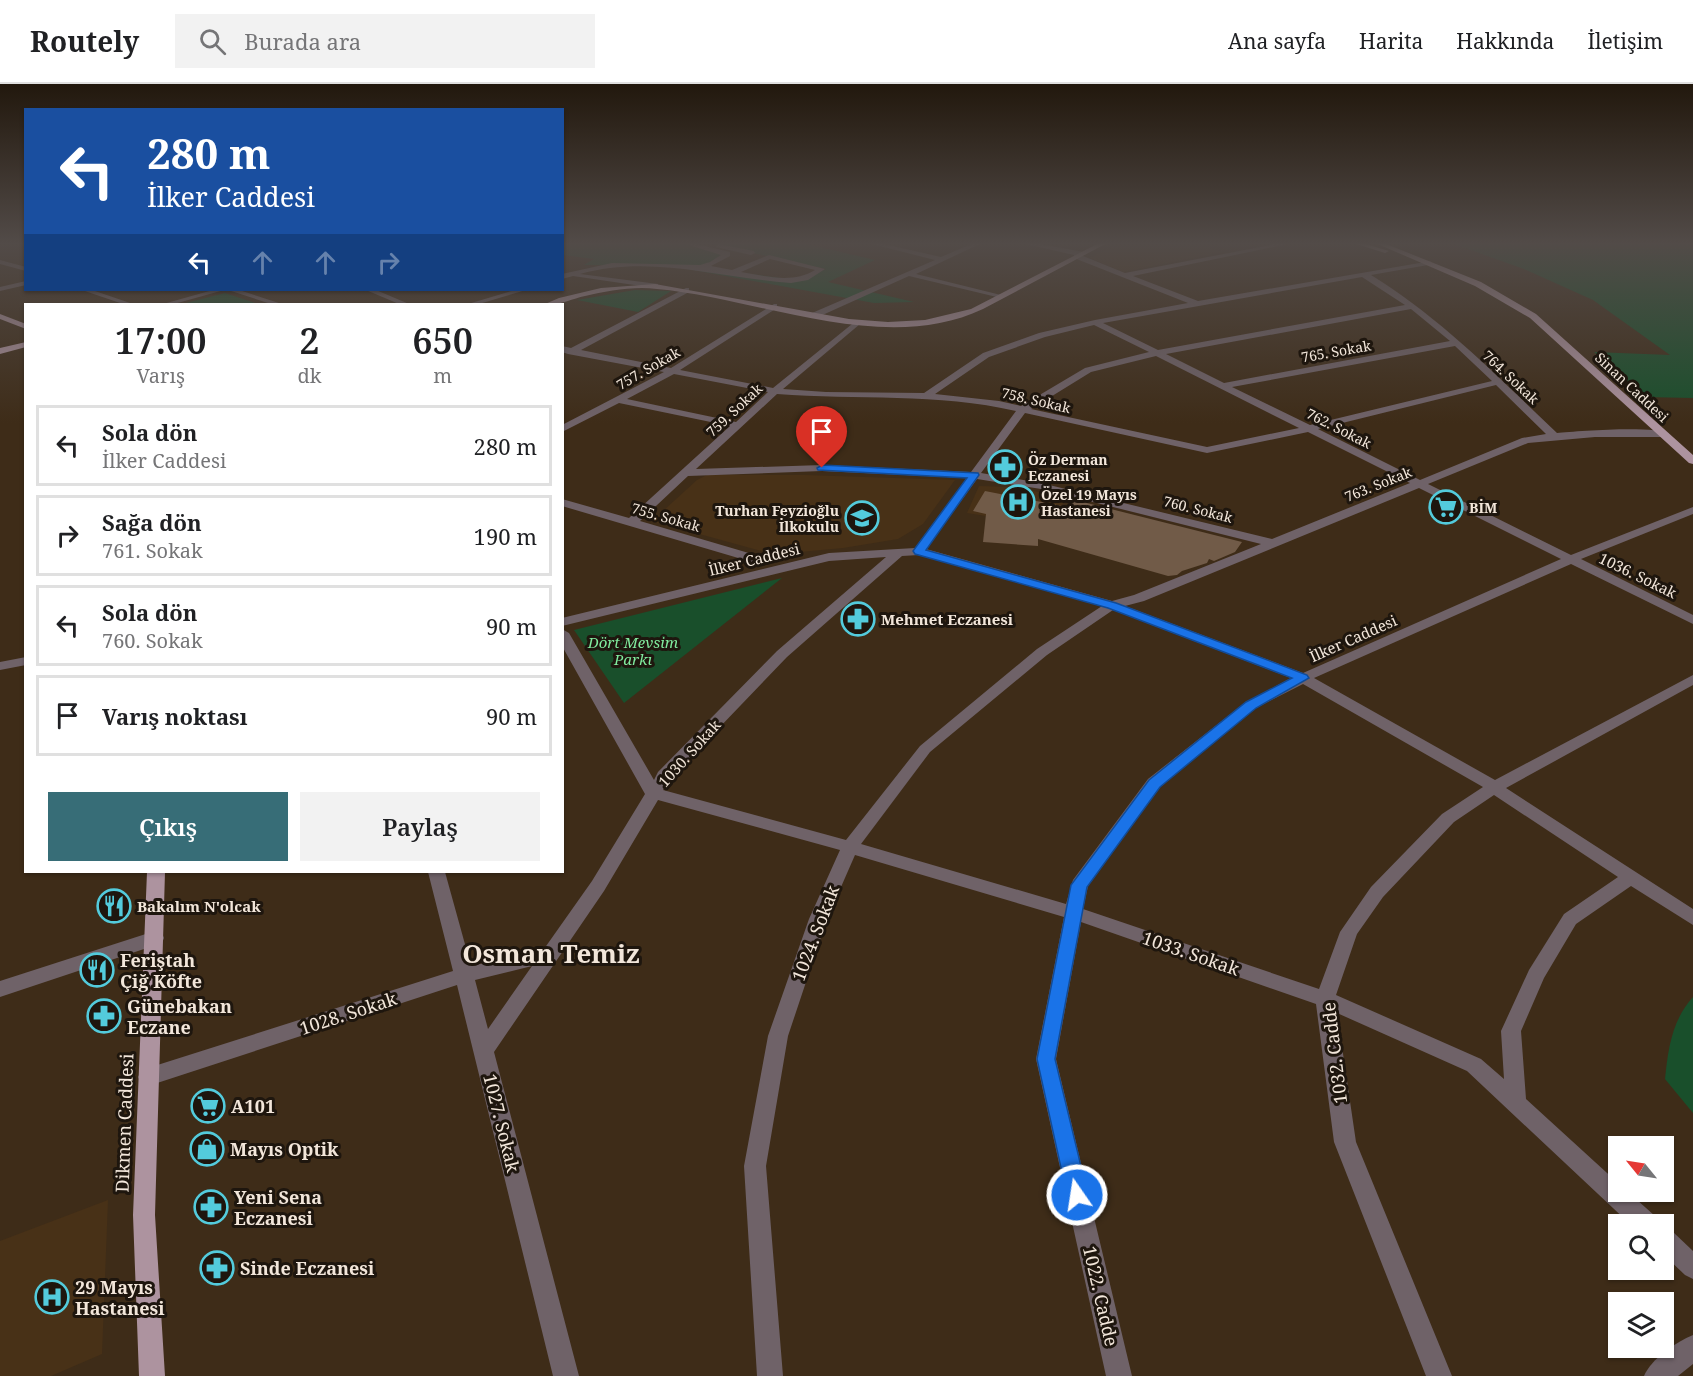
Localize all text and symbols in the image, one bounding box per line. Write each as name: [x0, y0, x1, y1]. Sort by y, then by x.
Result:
search box: [175, 14, 595, 68]
text: Routely: [30, 22, 139, 60]
icon: search: [196, 25, 229, 58]
text: Burada ara: [244, 26, 361, 56]
text: Ana sayfa: [1228, 27, 1326, 55]
text: Harita: [1359, 27, 1423, 55]
text: Hakkında: [1456, 27, 1554, 55]
text: İletişim: [1587, 27, 1663, 55]
text: 280 m: [147, 124, 271, 181]
icon: left: [48, 132, 126, 210]
text: İlker Caddesi: [147, 178, 315, 215]
icon: left: [183, 246, 216, 279]
icon: ahead: [246, 246, 279, 279]
icon: ahead: [309, 246, 342, 279]
icon: right: [372, 246, 405, 279]
text: 17:00: [115, 316, 207, 365]
text: 2: [299, 316, 320, 365]
text: 650: [412, 316, 473, 365]
street label: 765. Sokak: [1300, 335, 1373, 366]
street label: 757. Sokak: [613, 342, 684, 394]
street label: 764. Sokak: [1479, 346, 1544, 409]
street label: Sinan Caddesi: [1591, 348, 1673, 426]
text: Varış: [137, 362, 185, 389]
text: dk: [297, 362, 321, 389]
text: m: [433, 362, 452, 389]
street label: 759. Sokak: [702, 378, 767, 441]
street label: 758. Sokak: [999, 383, 1073, 417]
street label: 762. Sokak: [1303, 404, 1375, 453]
pin: [796, 406, 847, 468]
icon: arrive: [805, 415, 838, 448]
text: Sola dön: [102, 417, 197, 447]
icon: left: [51, 429, 84, 462]
text: 280 m: [474, 431, 537, 461]
text: İlker Caddesi: [102, 447, 226, 474]
pharmacy icon: Öz Derman Eczanesi: [987, 449, 1023, 485]
place label: Öz Derman Eczanesi: [1028, 450, 1108, 485]
street label: 763. Sokak: [1342, 462, 1415, 506]
hospital icon: Özel 19 Mayıs Hastanesi: [1000, 484, 1036, 520]
place label: Özel 19 Mayıs Hastanesi: [1041, 485, 1137, 520]
supermarket icon: BİM: [1428, 489, 1464, 525]
street label: 760. Sokak: [1161, 491, 1235, 527]
street label: 755. Sokak: [629, 498, 703, 536]
place label: BİM: [1469, 498, 1497, 517]
school or university icon: Turhan Feyzioğlu İlkokulu: [844, 500, 880, 536]
place label: Turhan Feyzioğlu İlkokulu: [715, 501, 839, 536]
text: Sağa dön: [102, 507, 202, 537]
icon: right: [51, 519, 84, 552]
text: 190 m: [474, 521, 537, 551]
text: 761. Sokak: [102, 537, 203, 564]
street label: İlker Caddesi: [706, 538, 802, 580]
street label: 1036. Sokak: [1596, 548, 1680, 602]
text: Sola dön: [102, 597, 197, 627]
pharmacy icon: Mehmet Eczanesi: [840, 601, 876, 637]
icon: left: [51, 609, 84, 642]
place label: Mehmet Eczanesi: [881, 609, 1014, 629]
street label: İlker Caddesi: [1306, 610, 1400, 666]
text: 90 m: [486, 611, 537, 641]
text: 760. Sokak: [102, 627, 203, 654]
park label: Dört Mevsim Parkı: [587, 632, 679, 669]
icon: arrive: [51, 699, 84, 732]
text: Varış noktası: [102, 701, 247, 731]
text: 90 m: [486, 701, 537, 731]
street label: 1030. Sokak: [653, 715, 725, 791]
button: Çıkış: [48, 792, 288, 861]
button: Paylaş: [300, 792, 540, 861]
street label: 1024. Sokak: [786, 881, 844, 984]
restaurant icon: Bakalım N'olcak: [96, 888, 132, 924]
place label: Bakalım N'olcak: [137, 896, 261, 916]
street label: 1033. Sokak: [1139, 925, 1243, 981]
district label: Osman Temiz: [462, 935, 640, 971]
place label: Feriştah Çiğ Köfte: [120, 948, 202, 993]
restaurant icon: Feriştah Çiğ Köfte: [79, 952, 115, 988]
street label: 1028. Sokak: [296, 986, 400, 1040]
place label: Günebakan Eczane: [127, 994, 232, 1039]
pharmacy icon: Günebakan Eczane: [86, 998, 122, 1034]
street label: 1032. Cadde: [1316, 1001, 1352, 1105]
street label: Dikmen Caddesi: [110, 1053, 138, 1193]
street label: 1027. Sokak: [478, 1071, 526, 1175]
supermarket icon: A101: [190, 1088, 226, 1124]
place label: A101: [231, 1094, 275, 1118]
shop icon: Mayıs Optik: [189, 1131, 225, 1167]
north arrow: [1608, 1136, 1674, 1202]
map controls: [1608, 1136, 1674, 1358]
place label: Mayıs Optik: [230, 1137, 339, 1161]
position arrow: [1045, 1163, 1109, 1227]
place label: Yeni Sena Eczanesi: [234, 1185, 322, 1230]
pharmacy icon: Yeni Sena Eczanesi: [193, 1189, 229, 1225]
button: search: [1608, 1214, 1674, 1280]
street label: 1022. Cadde: [1078, 1243, 1124, 1349]
pharmacy icon: Sinde Eczanesi: [199, 1250, 235, 1286]
place label: Sinde Eczanesi: [240, 1256, 375, 1280]
place label: 29 Mayıs Hastanesi: [75, 1275, 165, 1320]
hospital icon: 29 Mayıs Hastanesi: [34, 1279, 70, 1315]
button: layers: [1608, 1292, 1674, 1358]

